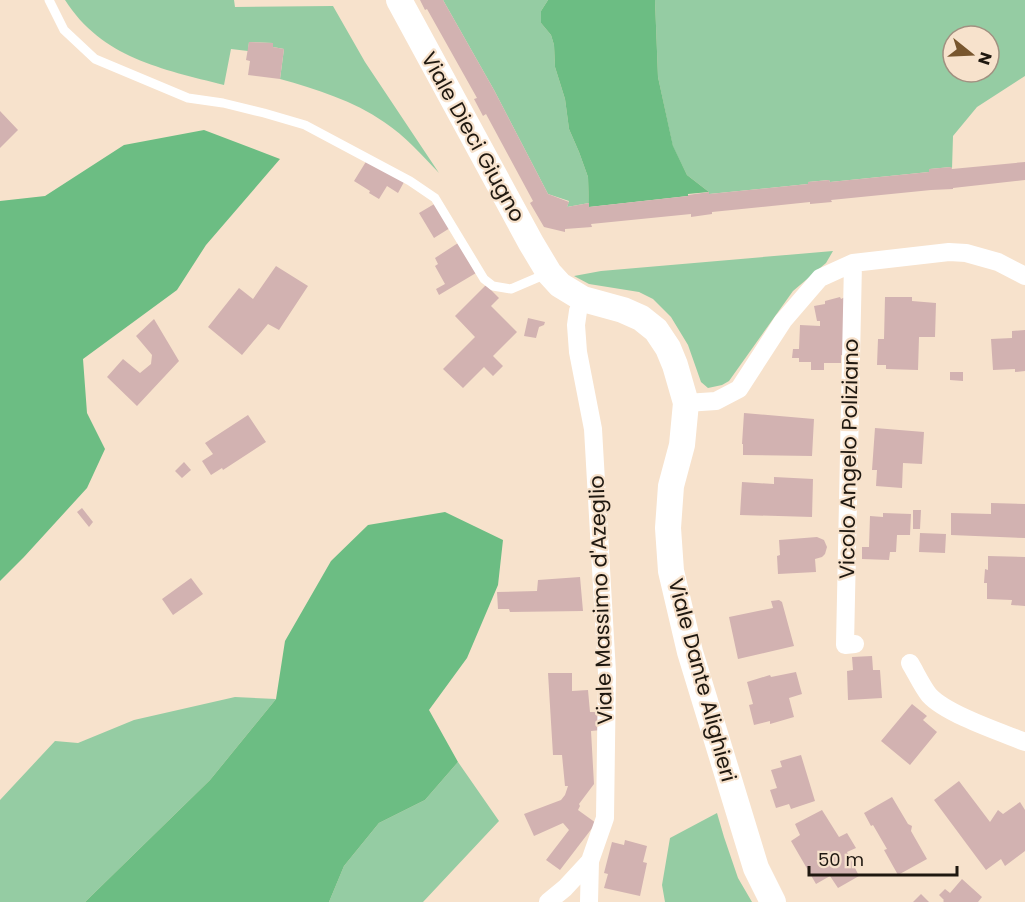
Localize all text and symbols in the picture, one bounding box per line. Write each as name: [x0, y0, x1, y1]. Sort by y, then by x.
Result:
north arrow: [941, 24, 1001, 84]
street label: Viale Dieci Giugno: [415, 47, 532, 227]
text: N: [972, 49, 998, 68]
street label: Vicolo Angelo Poliziano: [832, 338, 865, 579]
street label: Viale Massimo d'Azeglio: [582, 475, 619, 725]
street label: Viale Dante Alighieri: [661, 575, 744, 785]
scale bar: [809, 839, 958, 877]
text: 50 m: [818, 847, 864, 872]

